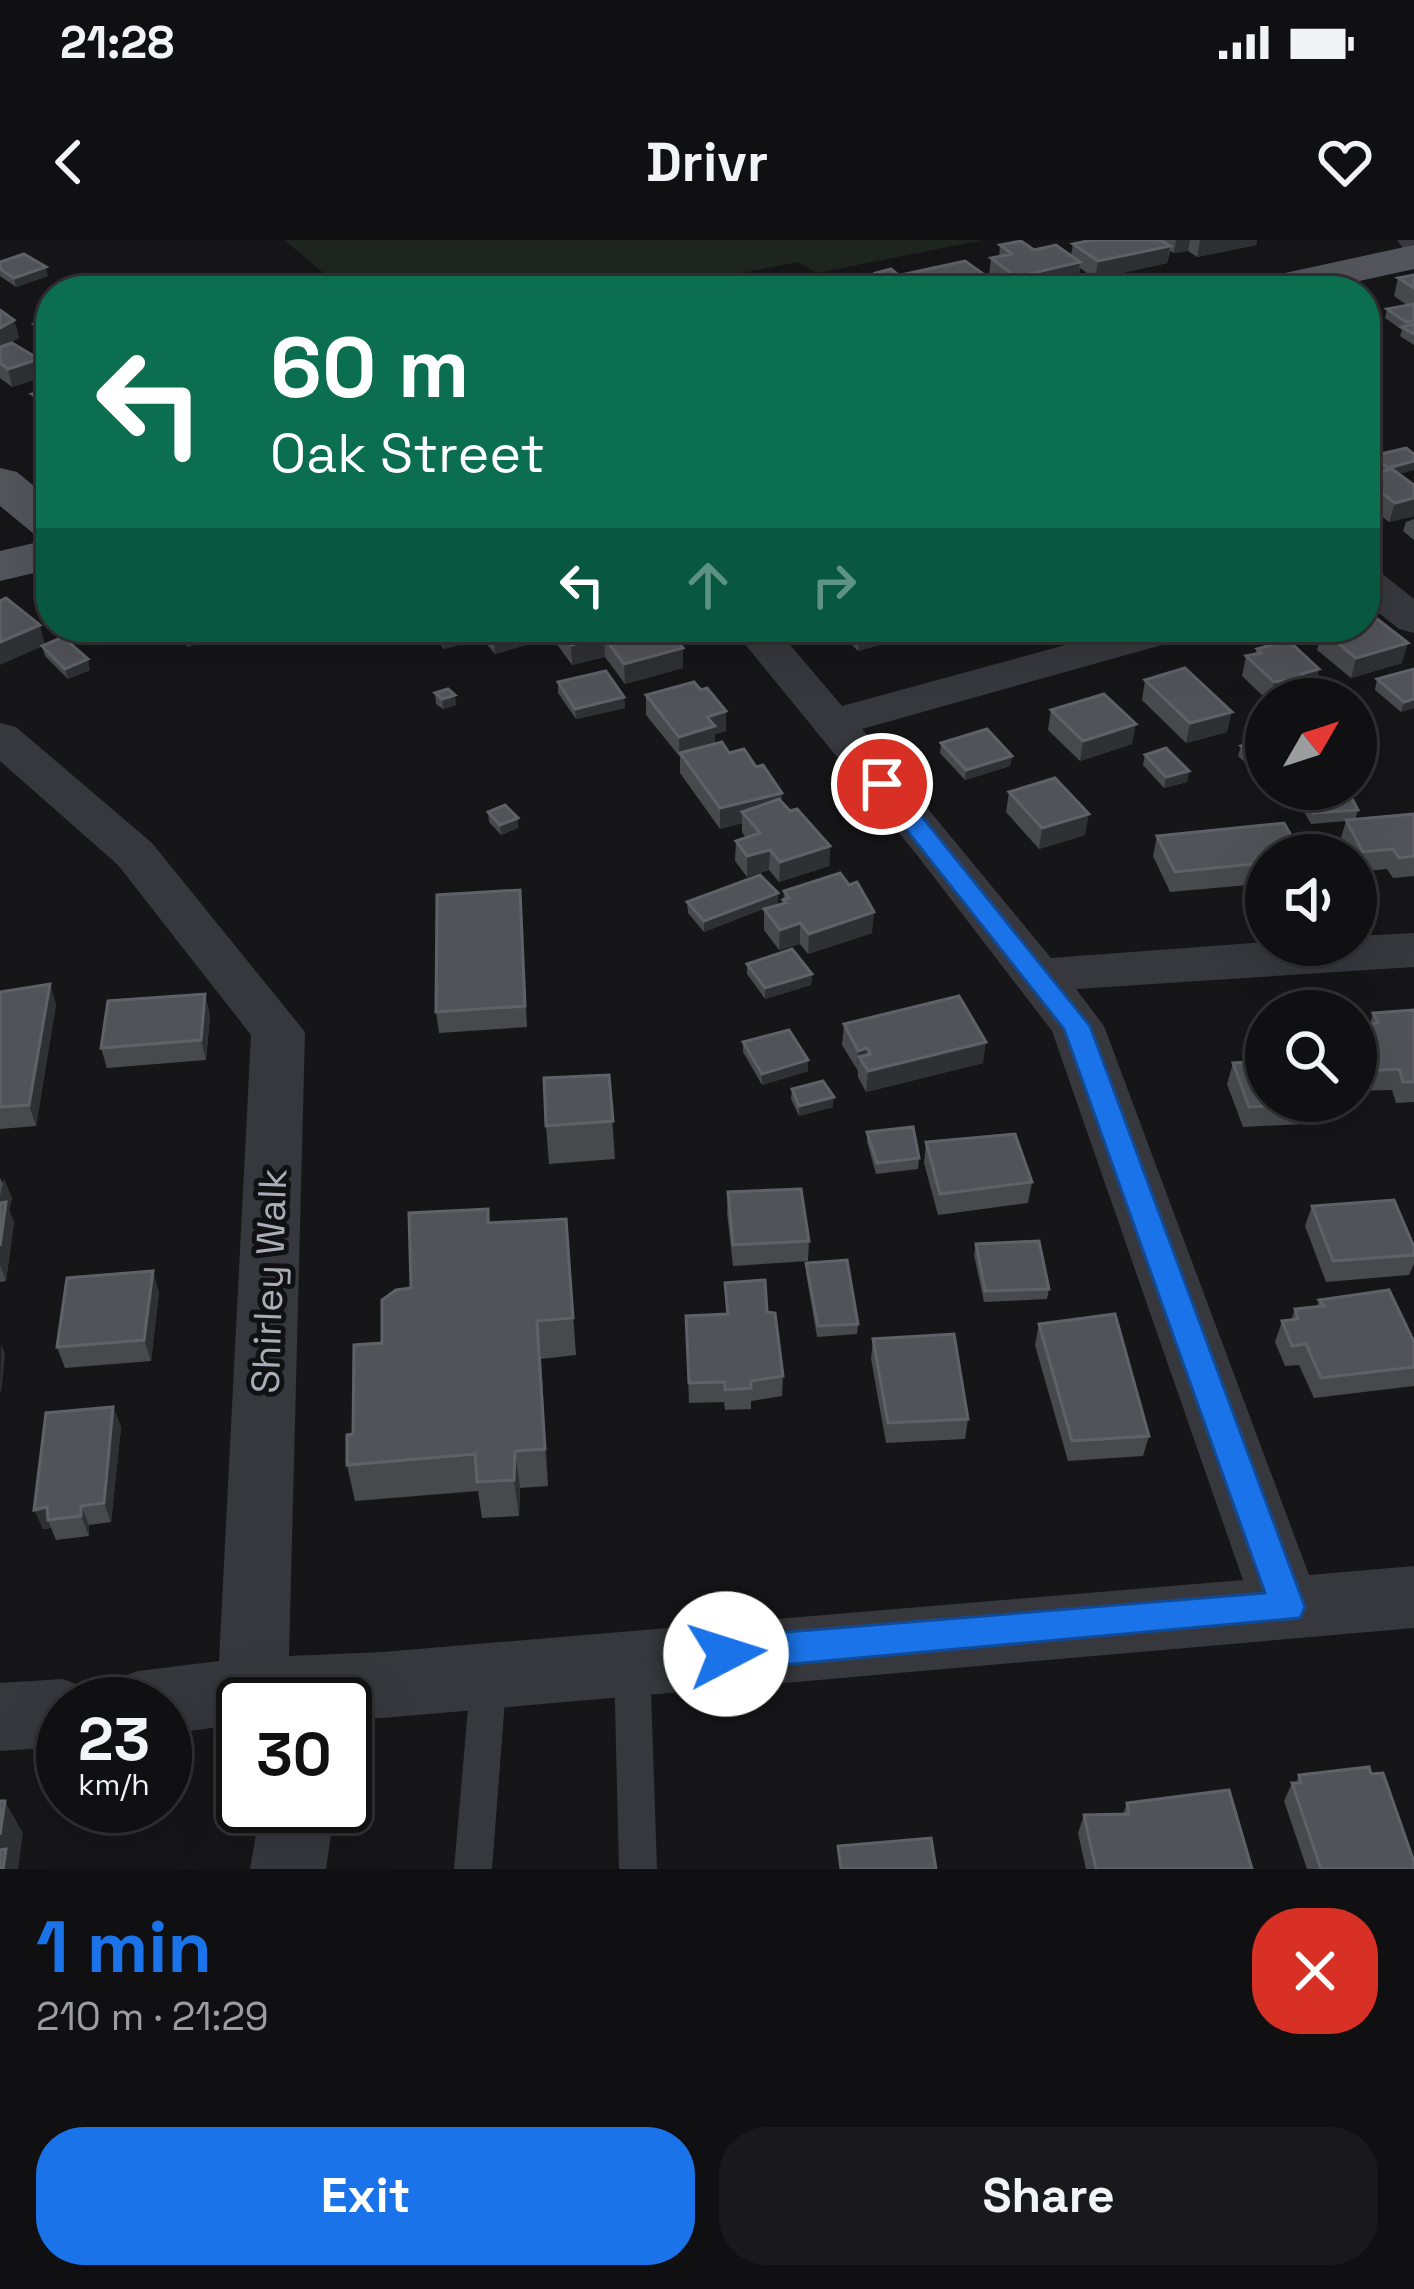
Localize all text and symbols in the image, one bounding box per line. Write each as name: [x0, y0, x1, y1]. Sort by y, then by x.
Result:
text: 21:28: [60, 14, 174, 71]
text: Drivr: [646, 128, 768, 197]
icon: back: [36, 129, 102, 195]
icon: heart: [1312, 129, 1378, 195]
text: 60 m: [270, 314, 469, 422]
icon: left: [72, 324, 228, 480]
text: Oak Street: [270, 419, 545, 488]
icon: left: [549, 552, 615, 618]
icon: ahead: [675, 552, 741, 618]
icon: right: [801, 552, 867, 618]
north arrow: [1245, 678, 1377, 810]
map controls: [1245, 678, 1377, 1122]
pin: [831, 733, 933, 835]
icon: arrive: [849, 751, 915, 817]
button: sound: [1245, 834, 1377, 966]
button: search: [1245, 990, 1377, 1122]
street label: Shirley Walk: [241, 1168, 297, 1394]
position arrow: [663, 1591, 789, 1717]
speed limit sign: 30: [216, 1677, 372, 1833]
text: 23: [78, 1701, 150, 1778]
text: km/h: [78, 1765, 150, 1804]
text: 1 min: [36, 1901, 212, 1993]
button: close: [1252, 1908, 1378, 2034]
text: 210 m · 21:29: [36, 1992, 269, 2041]
button: Exit: [36, 2127, 695, 2265]
button: Share: [719, 2127, 1378, 2265]

